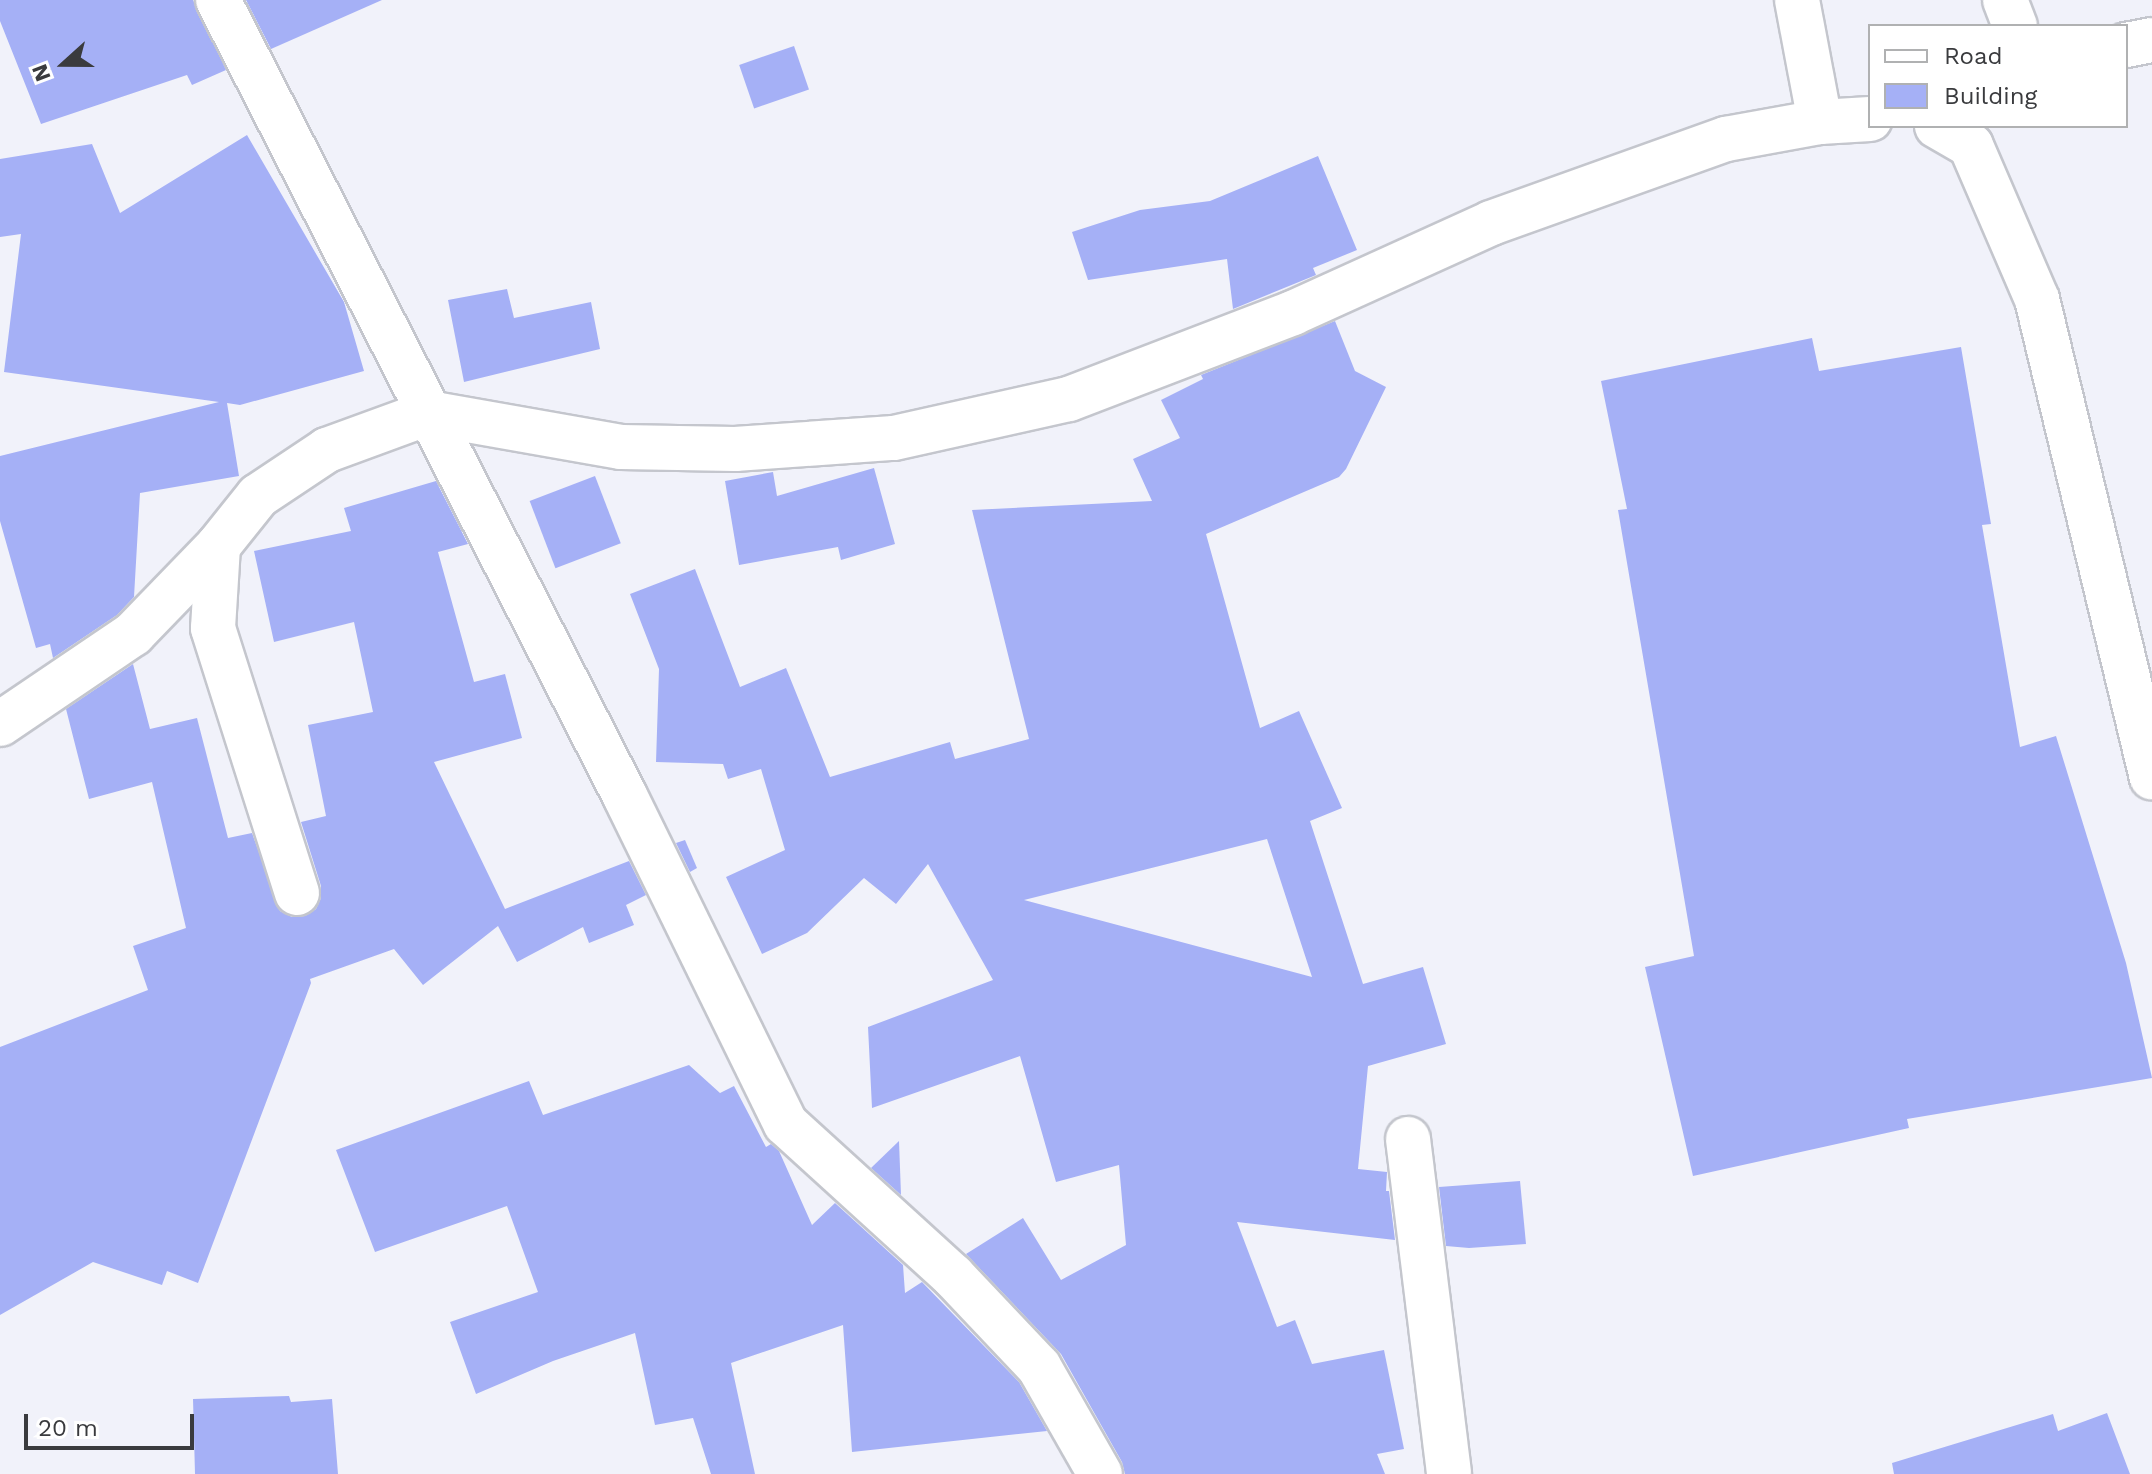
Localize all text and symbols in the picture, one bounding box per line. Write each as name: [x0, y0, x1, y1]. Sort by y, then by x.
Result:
north arrow: [24, 24, 104, 104]
legend: [1868, 24, 2128, 128]
text: Road: [1944, 42, 2003, 70]
text: N: [27, 61, 56, 85]
text: Building: [1944, 82, 2037, 110]
scale bar: [28, 1398, 198, 1448]
text: 20 m: [38, 1414, 98, 1442]

